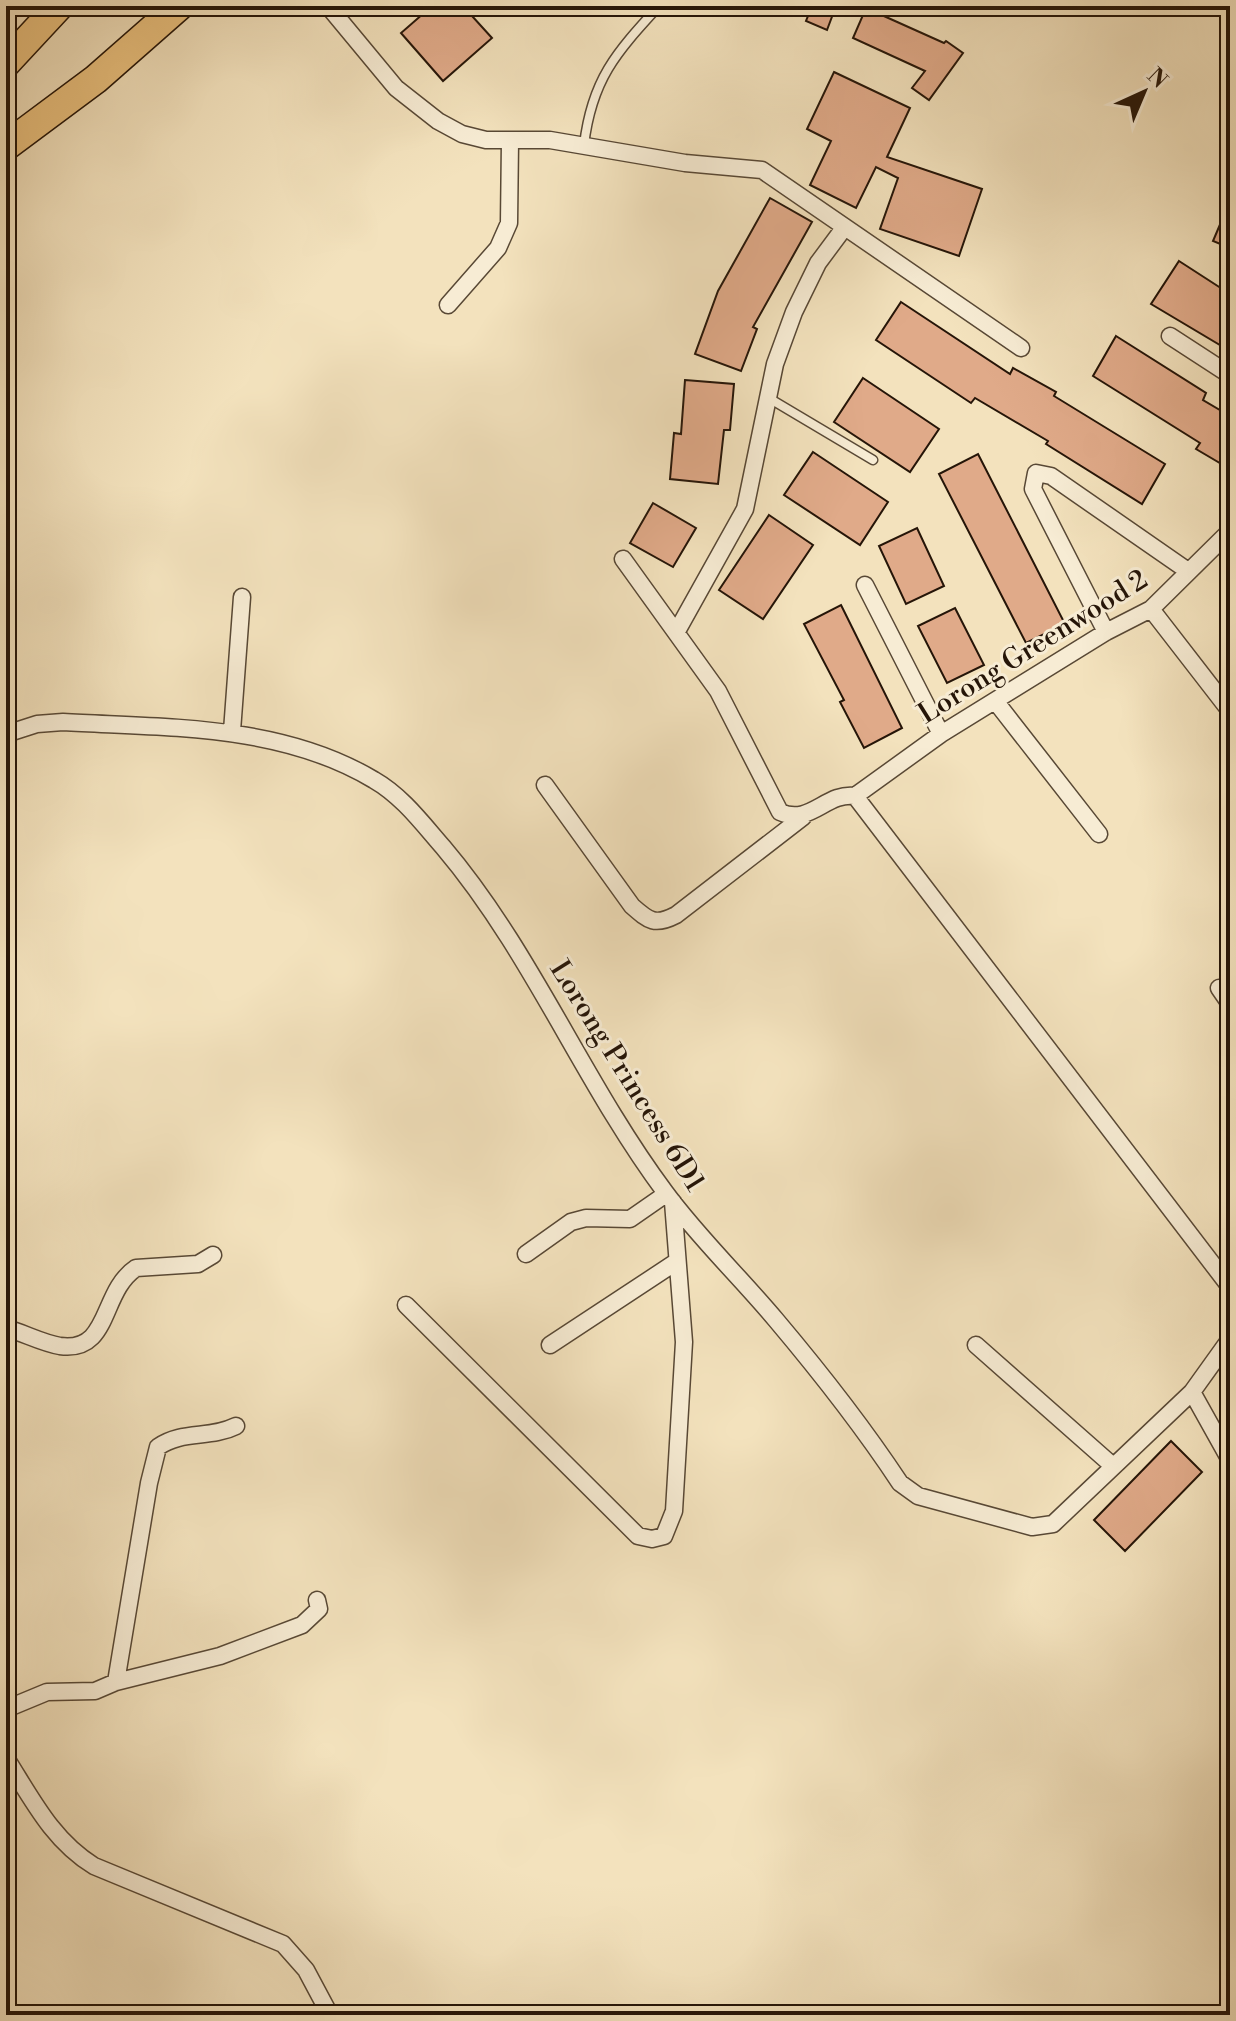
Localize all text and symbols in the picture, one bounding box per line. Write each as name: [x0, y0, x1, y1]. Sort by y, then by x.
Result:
north arrow: [1104, 52, 1184, 132]
text: N: [1141, 63, 1173, 95]
street label: Lorong Greenwood 2: [912, 562, 1154, 732]
street label: Lorong Princess 6D1: [542, 954, 712, 1198]

